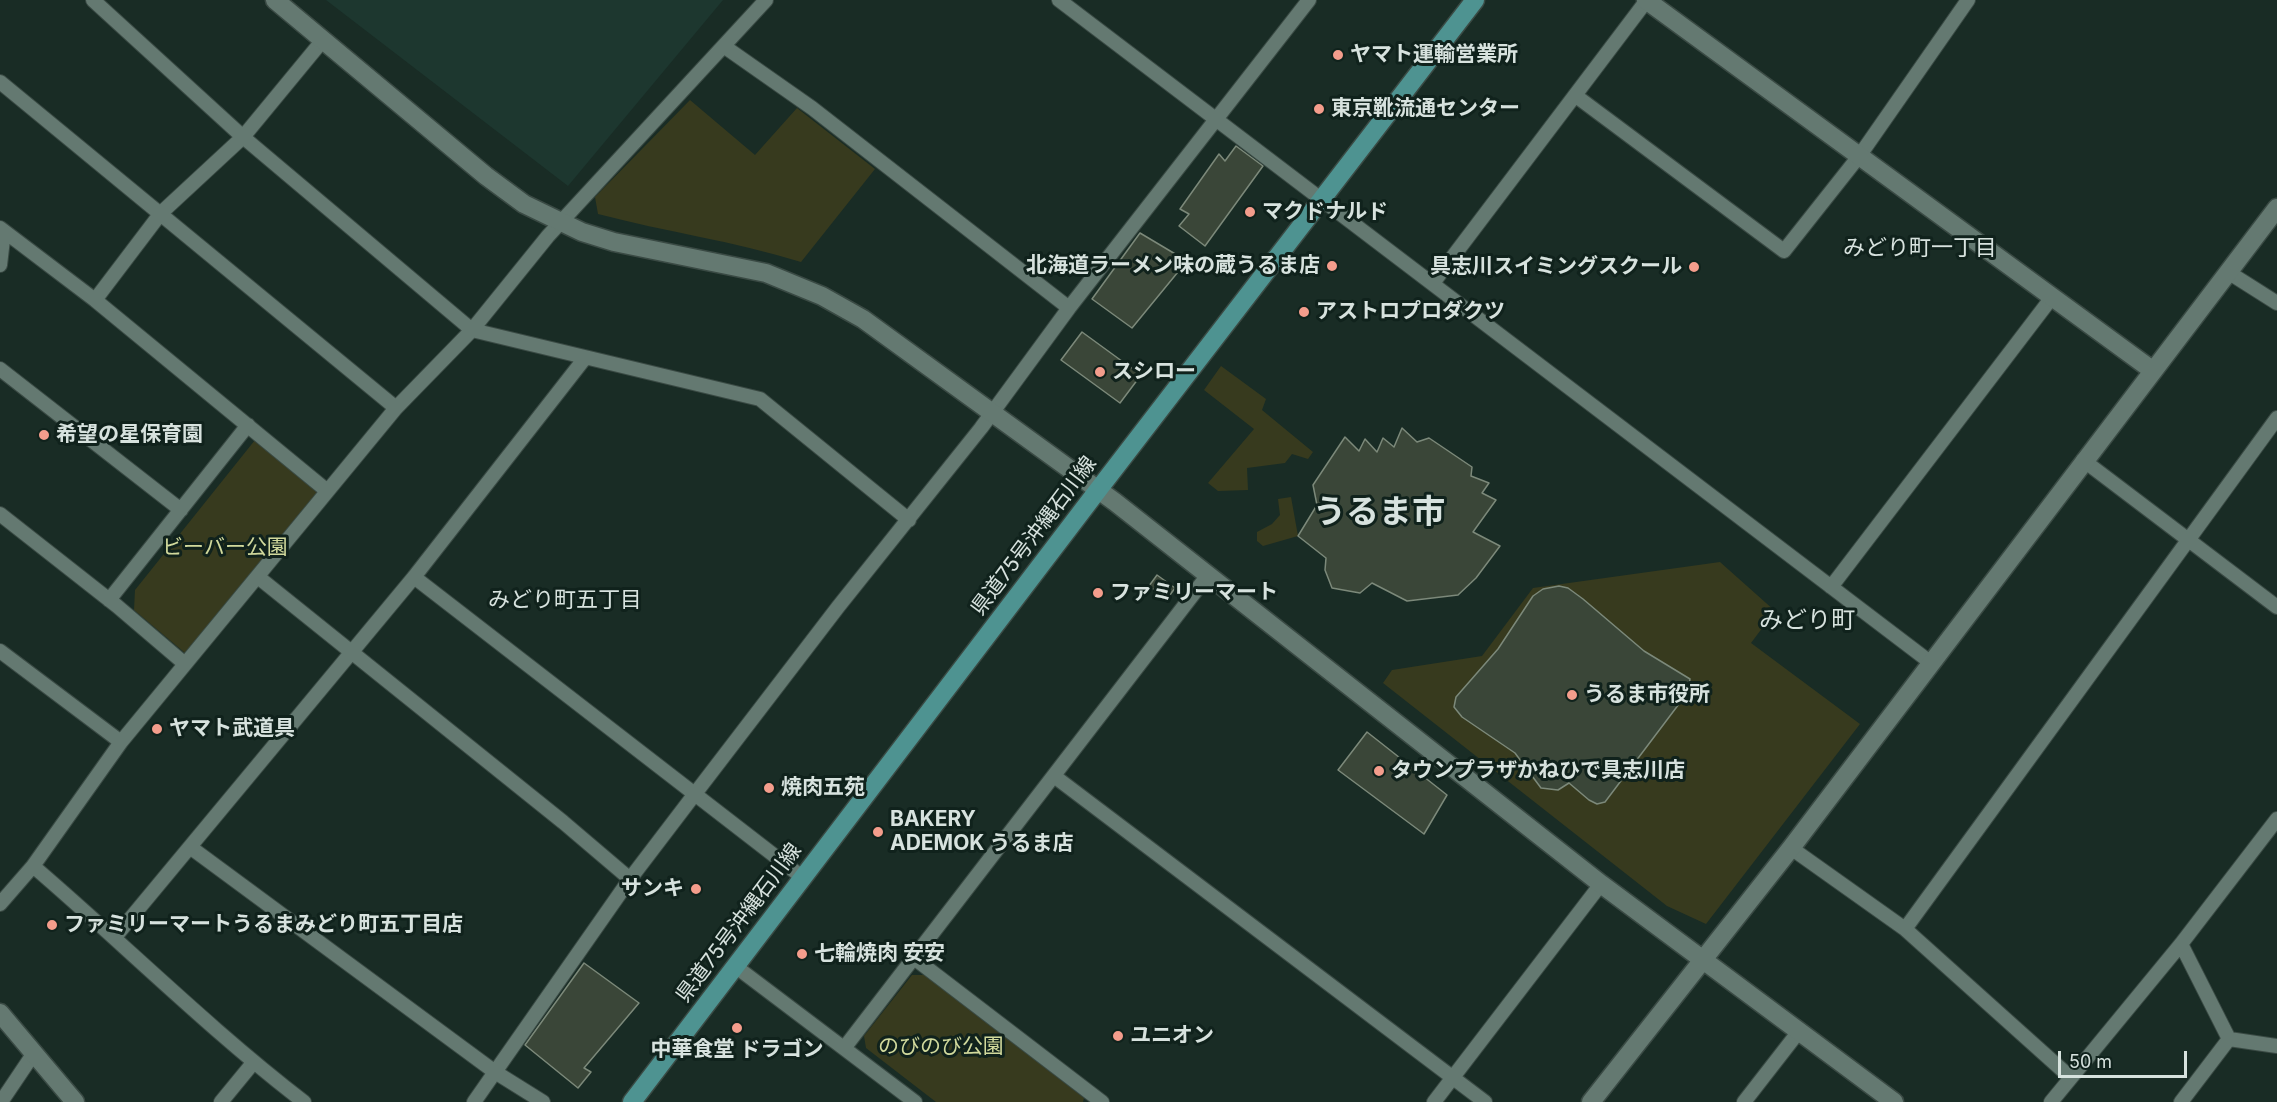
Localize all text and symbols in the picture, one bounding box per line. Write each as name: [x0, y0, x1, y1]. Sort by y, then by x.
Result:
place label: ヤマト運輸営業所: [1350, 42, 1518, 68]
marker: ヤマト運輸営業所: [1331, 48, 1345, 62]
place label: 東京靴流通センター: [1331, 96, 1520, 122]
marker: 東京靴流通センター: [1312, 102, 1326, 116]
place label: マクドナルド: [1262, 199, 1388, 225]
marker: マクドナルド: [1243, 205, 1257, 219]
district label: みどり町一丁目: [1843, 235, 1997, 261]
place label: 北海道ラーメン味の蔵うるま店: [1026, 253, 1320, 279]
place label: 具志川スイミングスクール: [1430, 254, 1682, 280]
marker: 北海道ラーメン味の蔵うるま店: [1325, 259, 1339, 273]
marker: 具志川スイミングスクール: [1687, 260, 1701, 274]
place label: アストロプロダクツ: [1316, 299, 1505, 325]
marker: アストロプロダクツ: [1297, 305, 1311, 319]
place label: スシロー: [1112, 359, 1196, 385]
marker: スシロー: [1093, 365, 1107, 379]
place label: 希望の星保育園: [56, 422, 203, 448]
marker: 希望の星保育園: [37, 428, 51, 442]
street label: 県道75号沖縄石川線: [966, 452, 1102, 620]
district label: うるま市: [1313, 493, 1445, 533]
park label: ビーバー公園: [162, 535, 288, 561]
place label: ファミリーマート: [1110, 580, 1278, 606]
marker: ファミリーマート: [1091, 586, 1105, 600]
district label: みどり町五丁目: [488, 587, 642, 613]
district label: みどり町: [1759, 607, 1855, 635]
place label: うるま市役所: [1584, 682, 1710, 708]
marker: うるま市役所: [1565, 688, 1579, 702]
place label: ヤマト武道具: [169, 716, 295, 742]
marker: ヤマト武道具: [150, 722, 164, 736]
place label: タウンプラザかねひで具志川店: [1391, 758, 1685, 784]
marker: タウンプラザかねひで具志川店: [1372, 764, 1386, 778]
place label: 焼肉五苑: [781, 775, 865, 801]
marker: 焼肉五苑: [762, 781, 776, 795]
place label: BAKERY ADEMOK うるま店: [890, 807, 1073, 857]
marker: BAKERY ADEMOK うるま店: [871, 825, 885, 839]
street label: 県道75号沖縄石川線: [671, 839, 807, 1007]
place label: サンキ: [621, 876, 684, 902]
marker: サンキ: [689, 882, 703, 896]
place label: ファミリーマートうるまみどり町五丁目店: [64, 912, 463, 938]
marker: ファミリーマートうるまみどり町五丁目店: [45, 918, 59, 932]
place label: 七輪焼肉 安安: [814, 941, 945, 967]
marker: 七輪焼肉 安安: [795, 947, 809, 961]
marker: 中華食堂 ドラゴン: [730, 1021, 744, 1035]
place label: ユニオン: [1130, 1023, 1214, 1049]
marker: ユニオン: [1111, 1029, 1125, 1043]
park label: のびのび公園: [878, 1034, 1004, 1060]
place label: 中華食堂 ドラゴン: [651, 1037, 823, 1063]
scale bar: [2061, 1039, 2190, 1077]
text: 50 m: [2069, 1051, 2112, 1072]

